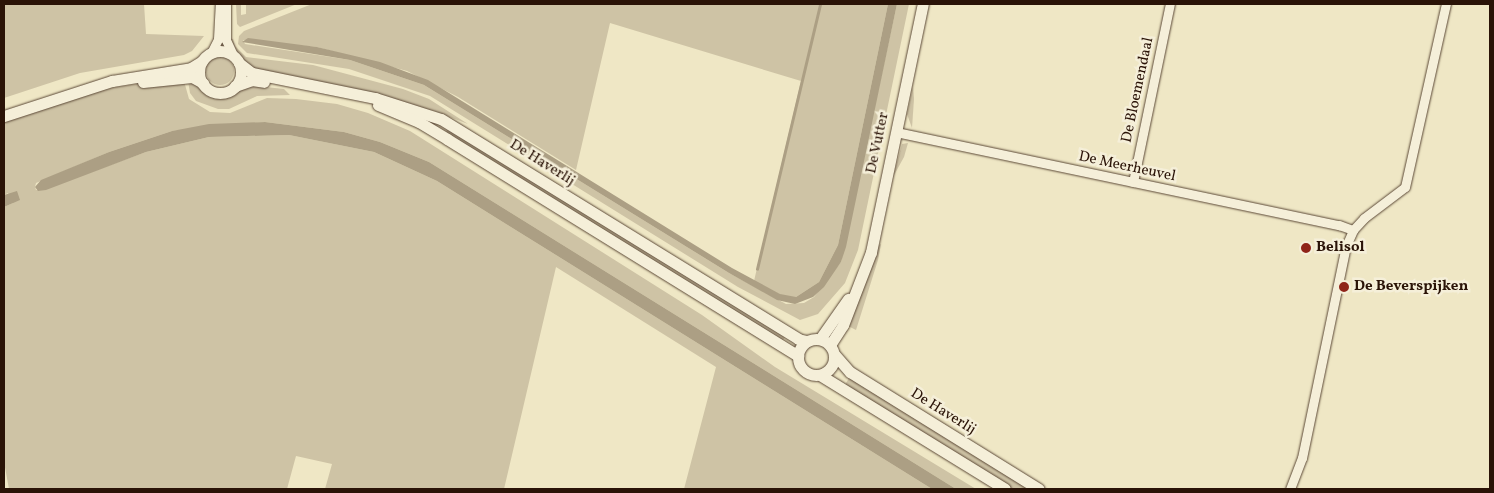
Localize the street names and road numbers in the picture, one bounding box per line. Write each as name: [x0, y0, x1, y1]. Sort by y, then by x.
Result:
street label: De Bloemendaal: [1118, 36, 1158, 144]
street label: De Vutter: [863, 110, 893, 176]
street label: De Haverlij: [506, 136, 578, 190]
street label: De Meerheuvel: [1077, 148, 1177, 186]
street label: De Haverlij: [907, 385, 979, 439]

